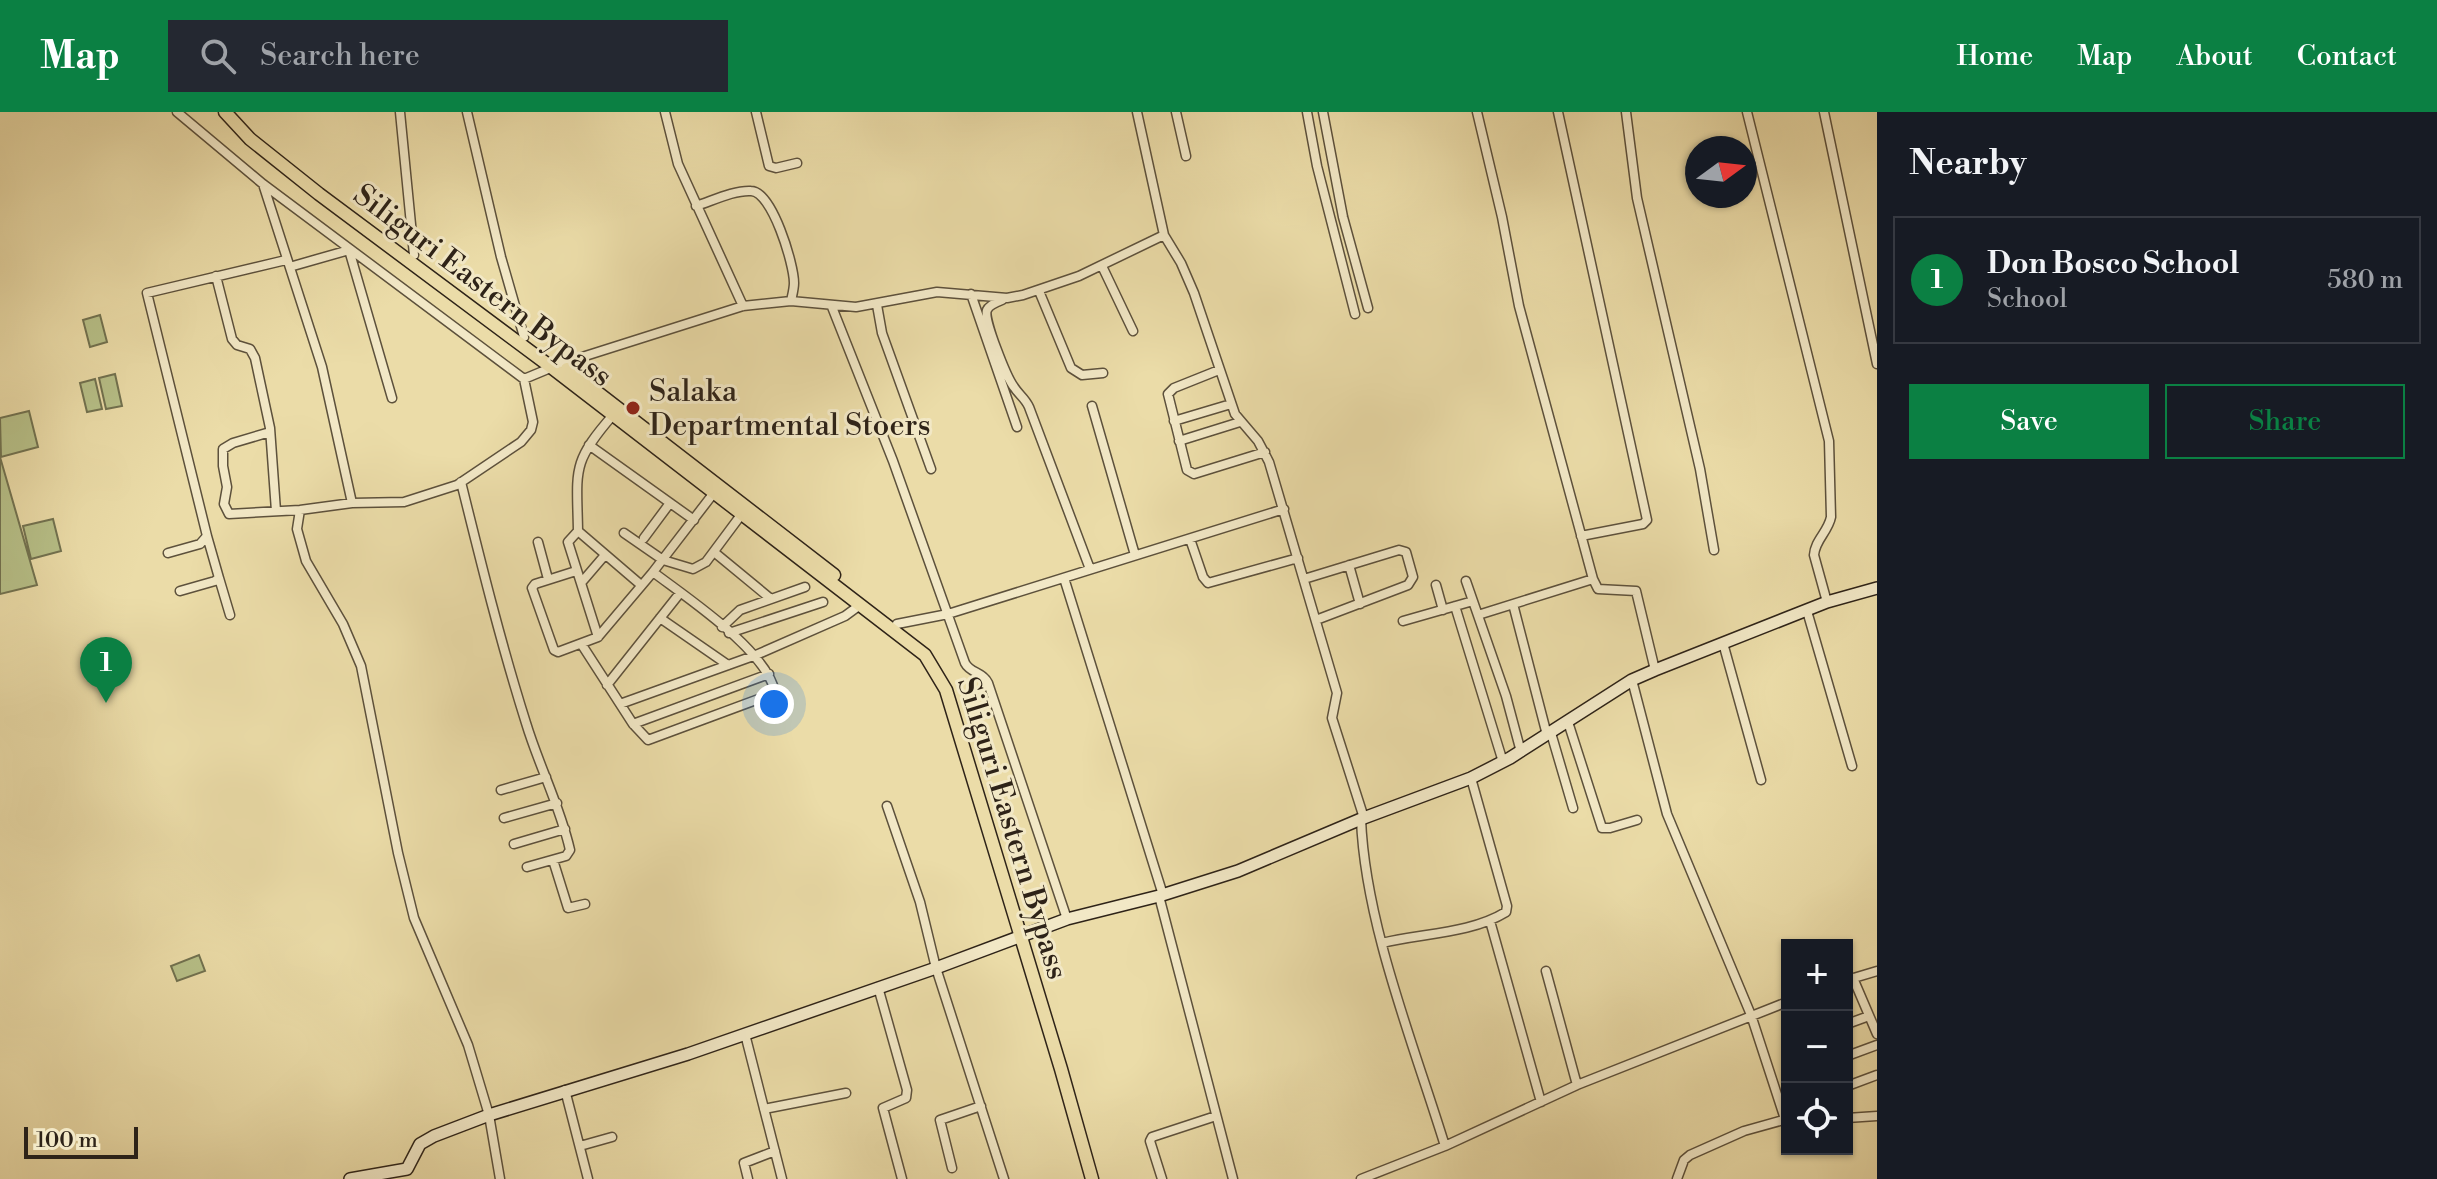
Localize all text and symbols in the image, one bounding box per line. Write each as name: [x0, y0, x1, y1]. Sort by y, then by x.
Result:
search box: [168, 20, 728, 92]
text: Map: [40, 33, 120, 80]
icon: search: [196, 34, 240, 78]
text: Search here: [260, 37, 420, 75]
text: Home: [1957, 39, 2033, 74]
text: Map: [2077, 39, 2132, 74]
text: About: [2176, 39, 2253, 74]
text: Contact: [2297, 39, 2397, 74]
north arrow: [1685, 136, 1757, 208]
text: Nearby: [1909, 143, 2027, 185]
street label: Siliguri Eastern Bypass: [345, 176, 619, 396]
text: Don Bosco School: [1987, 245, 2239, 283]
text: 1: [1931, 264, 1943, 296]
text: 580 m: [2327, 264, 2403, 296]
text: School: [1987, 283, 2067, 315]
place label: Salaka Departmental Stoers: [649, 373, 931, 445]
button: Save: [1909, 384, 2149, 459]
button: Share: [2165, 384, 2405, 459]
marker: Salaka Departmental Stoers: [624, 399, 642, 417]
pin: 1: [80, 637, 132, 703]
street label: Siliguri Eastern Bypass: [948, 672, 1076, 984]
your location: [754, 684, 794, 724]
map controls: [1781, 939, 1853, 1155]
button: +: [1781, 939, 1853, 1011]
button: −: [1781, 1011, 1853, 1083]
button: locate: [1781, 1083, 1853, 1155]
scale bar: [24, 1123, 138, 1159]
text: 100 m: [36, 1127, 98, 1154]

